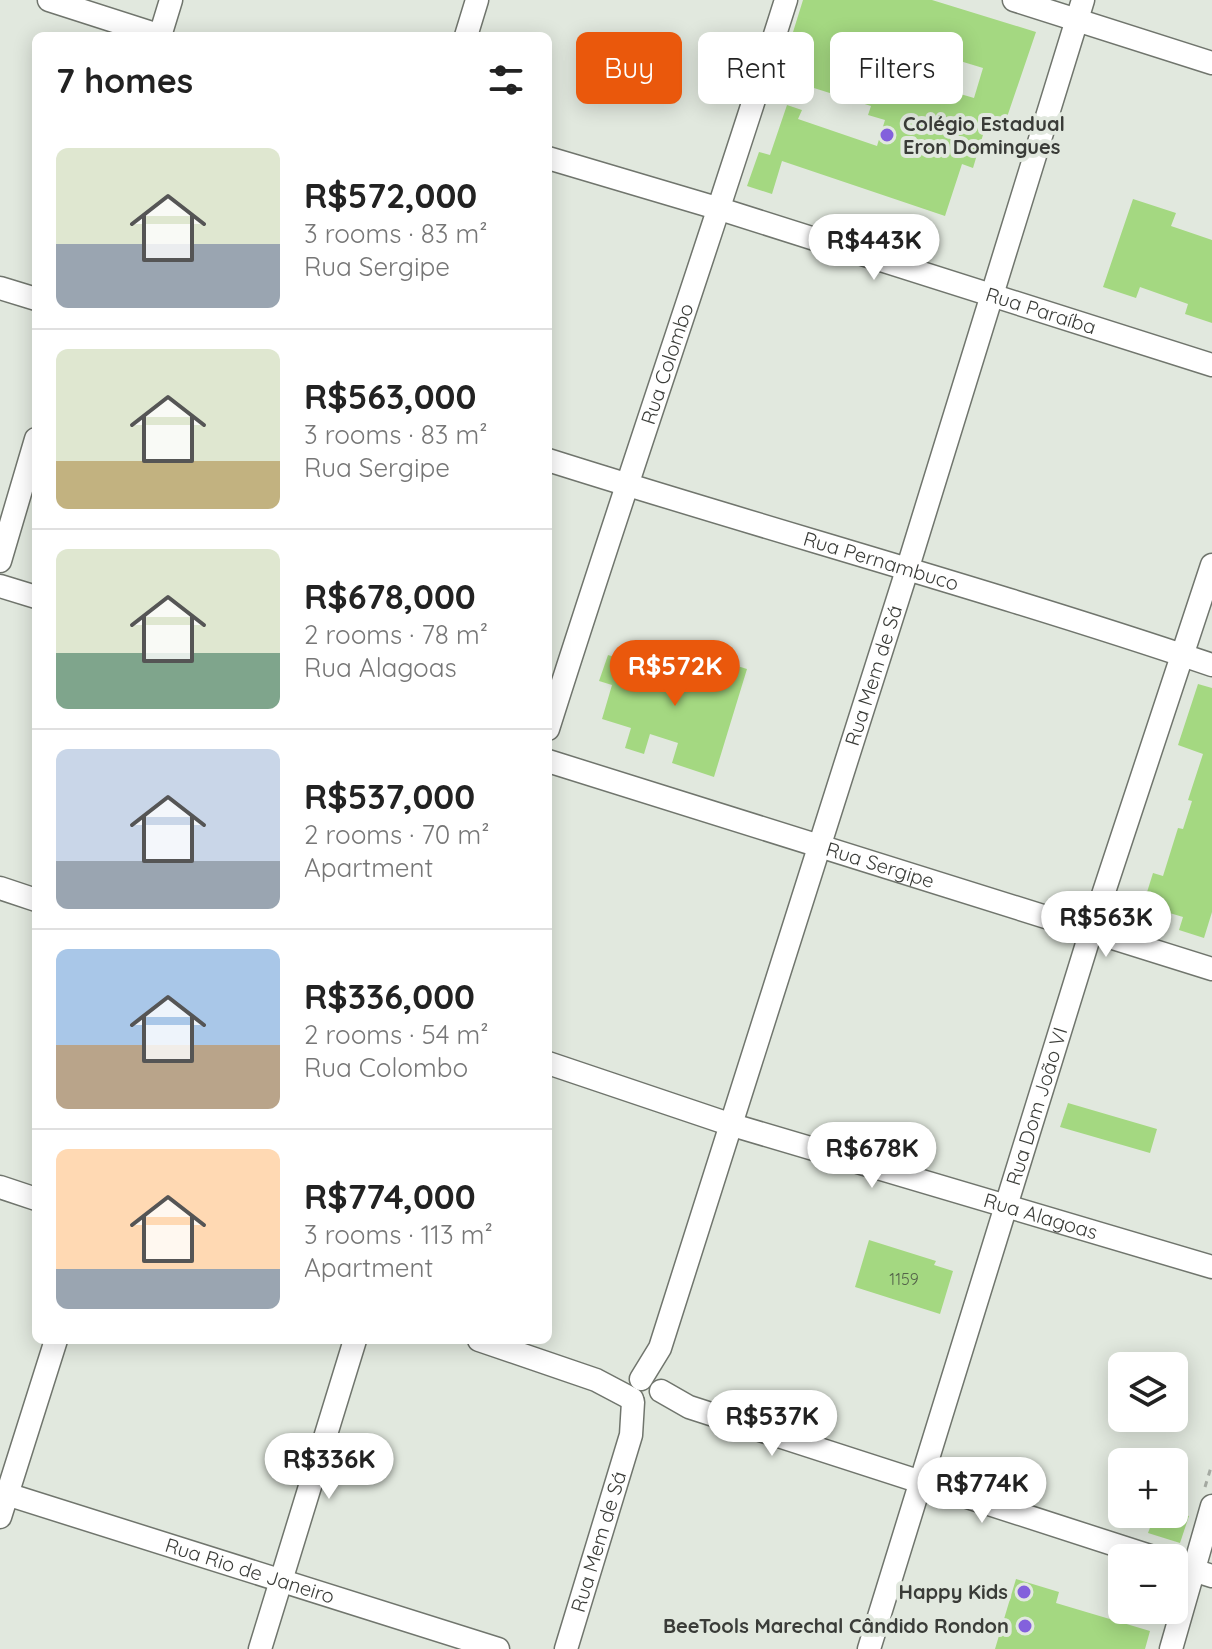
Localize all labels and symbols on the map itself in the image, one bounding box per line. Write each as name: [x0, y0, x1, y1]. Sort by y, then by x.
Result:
place label: Colégio Estadual Eron Domingues: [903, 111, 1065, 159]
marker: Colégio Estadual Eron Domingues: [878, 126, 896, 144]
pin: R$443K: [809, 214, 939, 282]
street label: Rua Paraíba: [983, 281, 1099, 339]
street label: Rua Colombo: [635, 300, 698, 428]
street label: Rua Pernambuco: [801, 526, 962, 596]
street label: Rua Mem de Sá: [839, 602, 907, 749]
pin: R$572K: [610, 640, 740, 708]
street label: Rua Sergipe: [823, 836, 938, 893]
pin: R$563K: [1041, 891, 1171, 959]
street label: Rua Dom João VI: [1000, 1024, 1072, 1188]
pin: R$678K: [807, 1122, 937, 1190]
street label: Rua Alagoas: [981, 1187, 1101, 1244]
house number: 1159: [889, 1269, 919, 1289]
pin: R$537K: [707, 1390, 837, 1458]
pin: R$336K: [264, 1433, 394, 1501]
pin: R$774K: [917, 1457, 1047, 1525]
street label: Rua Mem de Sá: [565, 1468, 631, 1615]
street label: Rua Rio de Janeiro: [162, 1532, 338, 1609]
place label: Happy Kids: [899, 1579, 1008, 1604]
marker: Happy Kids: [1015, 1583, 1033, 1601]
place label: BeeTools Marechal Cândido Rondon: [663, 1613, 1009, 1638]
marker: BeeTools Marechal Cândido Rondon: [1016, 1617, 1034, 1635]

